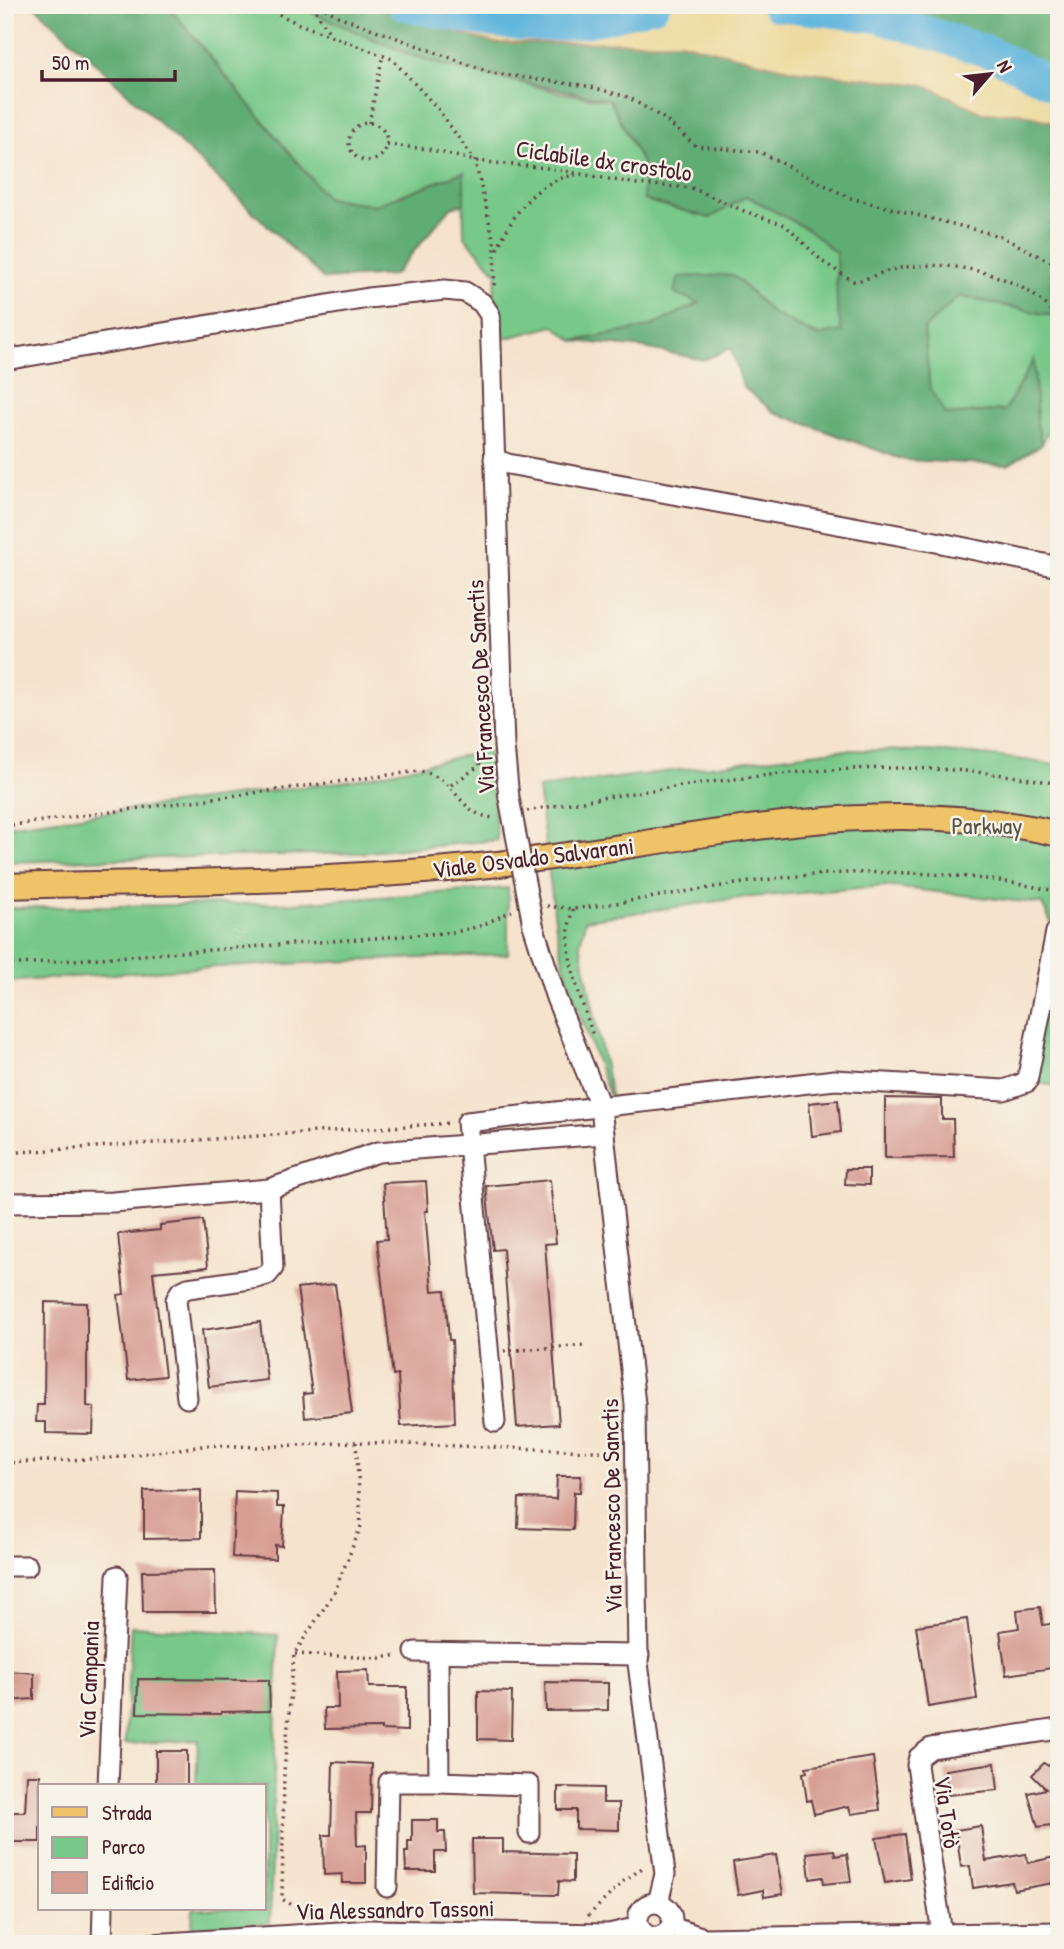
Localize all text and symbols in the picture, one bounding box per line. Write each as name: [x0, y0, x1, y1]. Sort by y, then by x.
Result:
scale bar: [42, 38, 175, 82]
north arrow: [956, 38, 1026, 108]
text: 50 m: [52, 48, 89, 77]
text: N: [991, 55, 1019, 77]
street label: Ciclabile dx crostolo: [514, 132, 694, 188]
street label: Via Francesco De Sanctis: [458, 579, 502, 795]
park label: Parkway: [952, 809, 1022, 841]
street label: Viale Osvaldo Salvarani: [430, 829, 636, 885]
street label: Via Francesco De Sanctis: [593, 1398, 629, 1614]
street label: Via Campania: [70, 1620, 106, 1740]
street label: Via Totò: [927, 1774, 969, 1851]
legend: [38, 1784, 266, 1910]
text: Strada: [102, 1798, 152, 1827]
text: Parco: [102, 1832, 145, 1861]
text: Edificio: [102, 1868, 154, 1897]
street label: Via Alessandro Tassoni: [295, 1891, 495, 1927]

